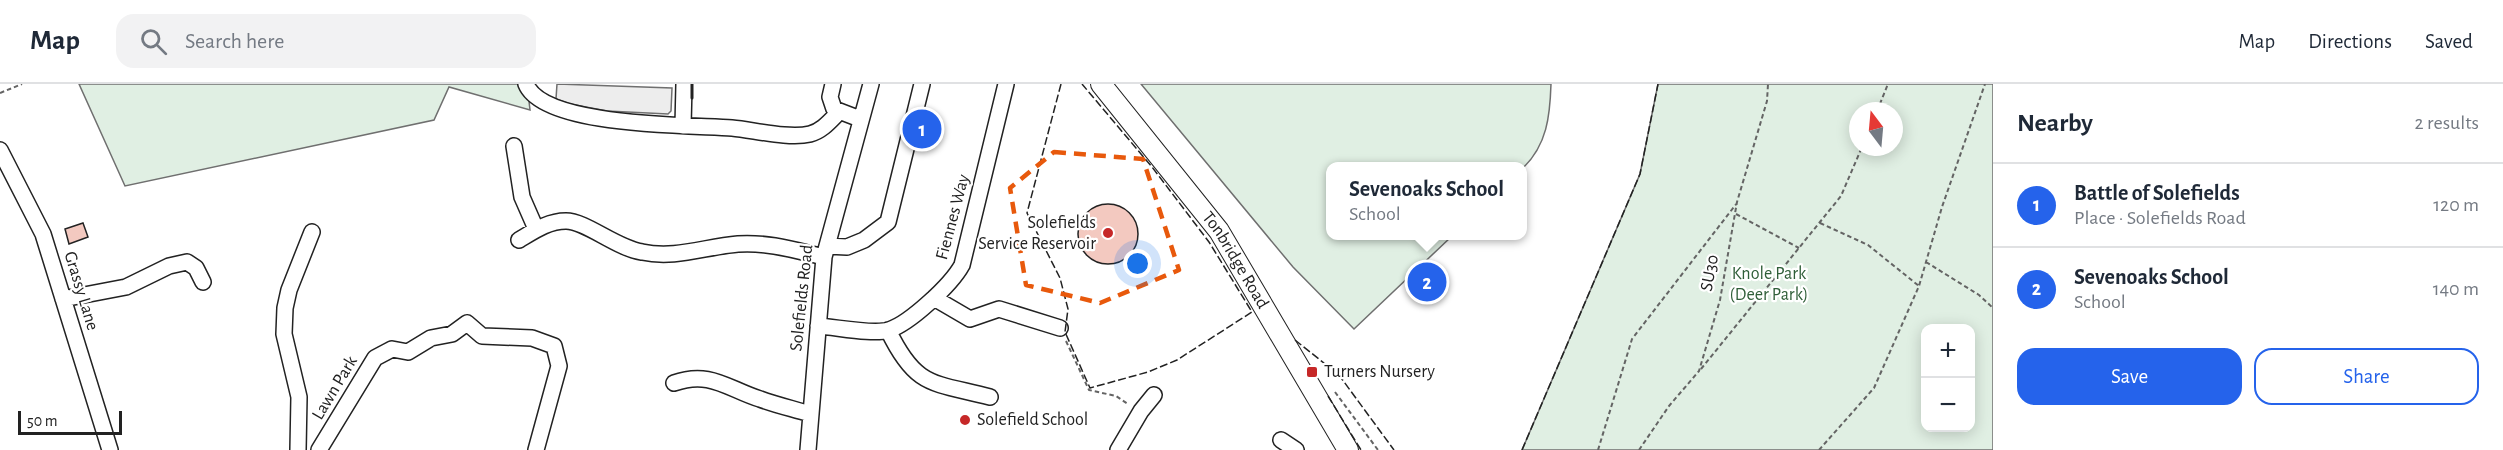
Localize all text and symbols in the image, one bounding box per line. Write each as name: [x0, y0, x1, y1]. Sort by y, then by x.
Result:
search box: [116, 14, 536, 68]
icon: search: [137, 25, 170, 58]
text: Map: [30, 27, 80, 55]
text: Search here: [185, 30, 284, 52]
text: Map: [2239, 31, 2275, 52]
text: Directions: [2308, 31, 2392, 52]
text: Saved: [2425, 31, 2473, 52]
north arrow: [1849, 102, 1903, 156]
pin: 1: [902, 106, 942, 152]
text: Nearby: [2017, 110, 2093, 136]
text: 2 results: [2415, 113, 2479, 133]
popup: [1326, 162, 1527, 240]
street label: Fiennes Way: [933, 172, 973, 262]
text: Sevenoaks School: [1349, 178, 1504, 200]
text: Battle of Solefields: [2074, 182, 2240, 204]
text: 1: [2033, 195, 2040, 215]
text: 120 m: [2433, 195, 2479, 215]
text: School: [1349, 204, 1401, 224]
text: Place · Solefields Road: [2074, 208, 2246, 228]
street label: Tonbridge Road: [1198, 209, 1272, 312]
place label: Solefields Service Reservoir: [978, 214, 1096, 253]
marker: Solefields Service Reservoir: [1101, 226, 1115, 240]
street label: Solefields Road: [787, 244, 817, 352]
street label: Grassy Lane: [60, 249, 102, 333]
your location: [1123, 249, 1152, 278]
street label: SU30: [1698, 253, 1722, 293]
pin: 2: [1408, 260, 1446, 304]
park label: Knole Park (Deer Park): [1730, 265, 1808, 304]
text: Sevenoaks School: [2074, 266, 2229, 288]
text: 2: [2032, 279, 2041, 299]
text: 140 m: [2433, 279, 2479, 299]
text: School: [2074, 292, 2126, 312]
map controls: [1921, 324, 1975, 432]
button: +: [1921, 324, 1975, 378]
button: Save: [2017, 348, 2242, 405]
button: Share: [2254, 348, 2479, 405]
street label: Lawn Park: [309, 352, 361, 423]
place label: Turners Nursery: [1324, 363, 1435, 381]
marker: Turners Nursery: [1305, 365, 1319, 379]
button: −: [1921, 378, 1975, 432]
scale bar: [18, 408, 122, 436]
place label: Solefield School: [977, 411, 1088, 429]
text: 50 m: [27, 413, 58, 429]
marker: Solefield School: [958, 413, 972, 427]

